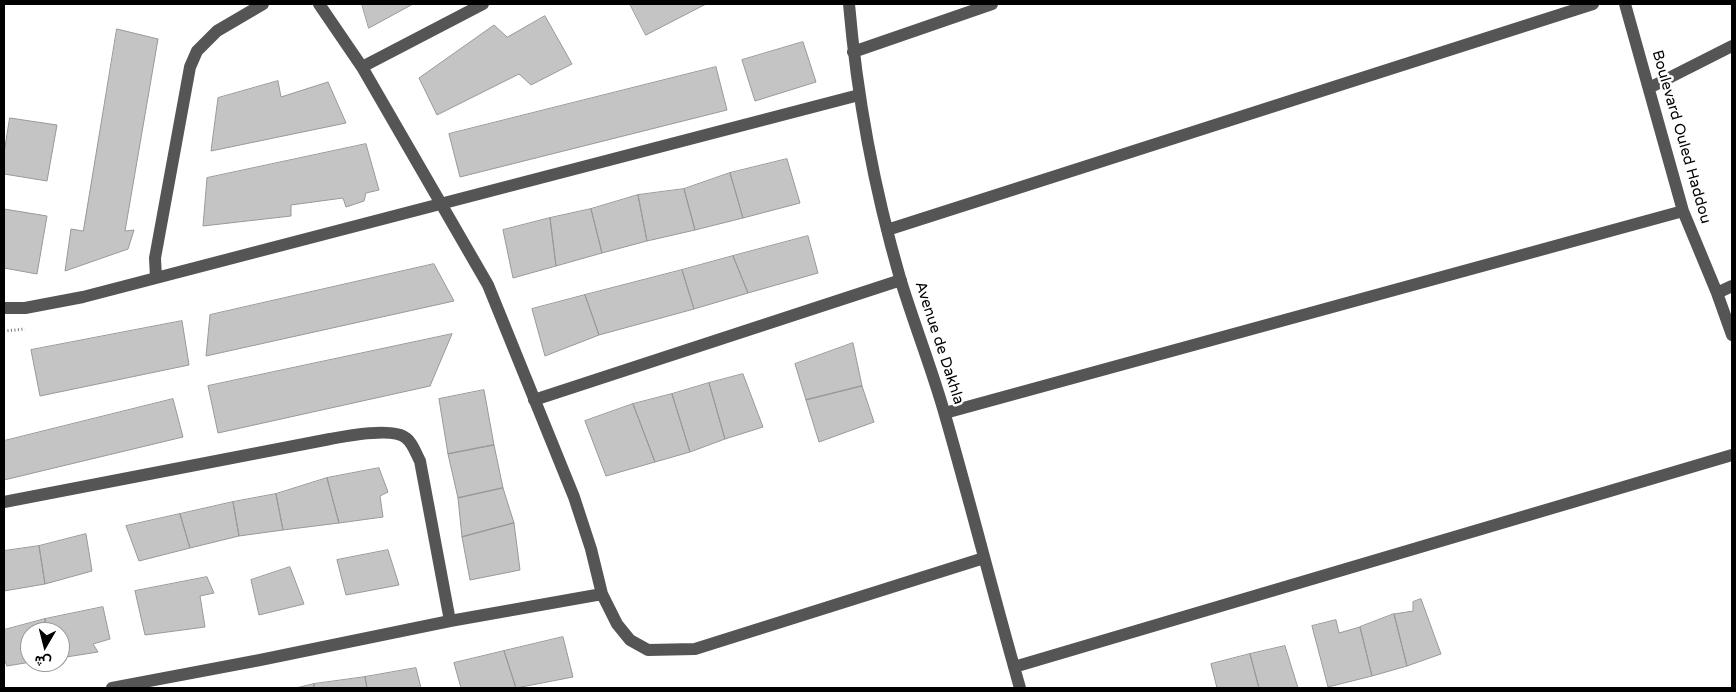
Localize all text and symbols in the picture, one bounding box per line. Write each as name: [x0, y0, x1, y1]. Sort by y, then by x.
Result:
street label: Boulevard Ouled Haddou: [1648, 48, 1714, 226]
street label: Avenue de Dakhla: [911, 279, 967, 407]
north arrow: [20, 622, 70, 672]
text: ش: [33, 652, 53, 671]

